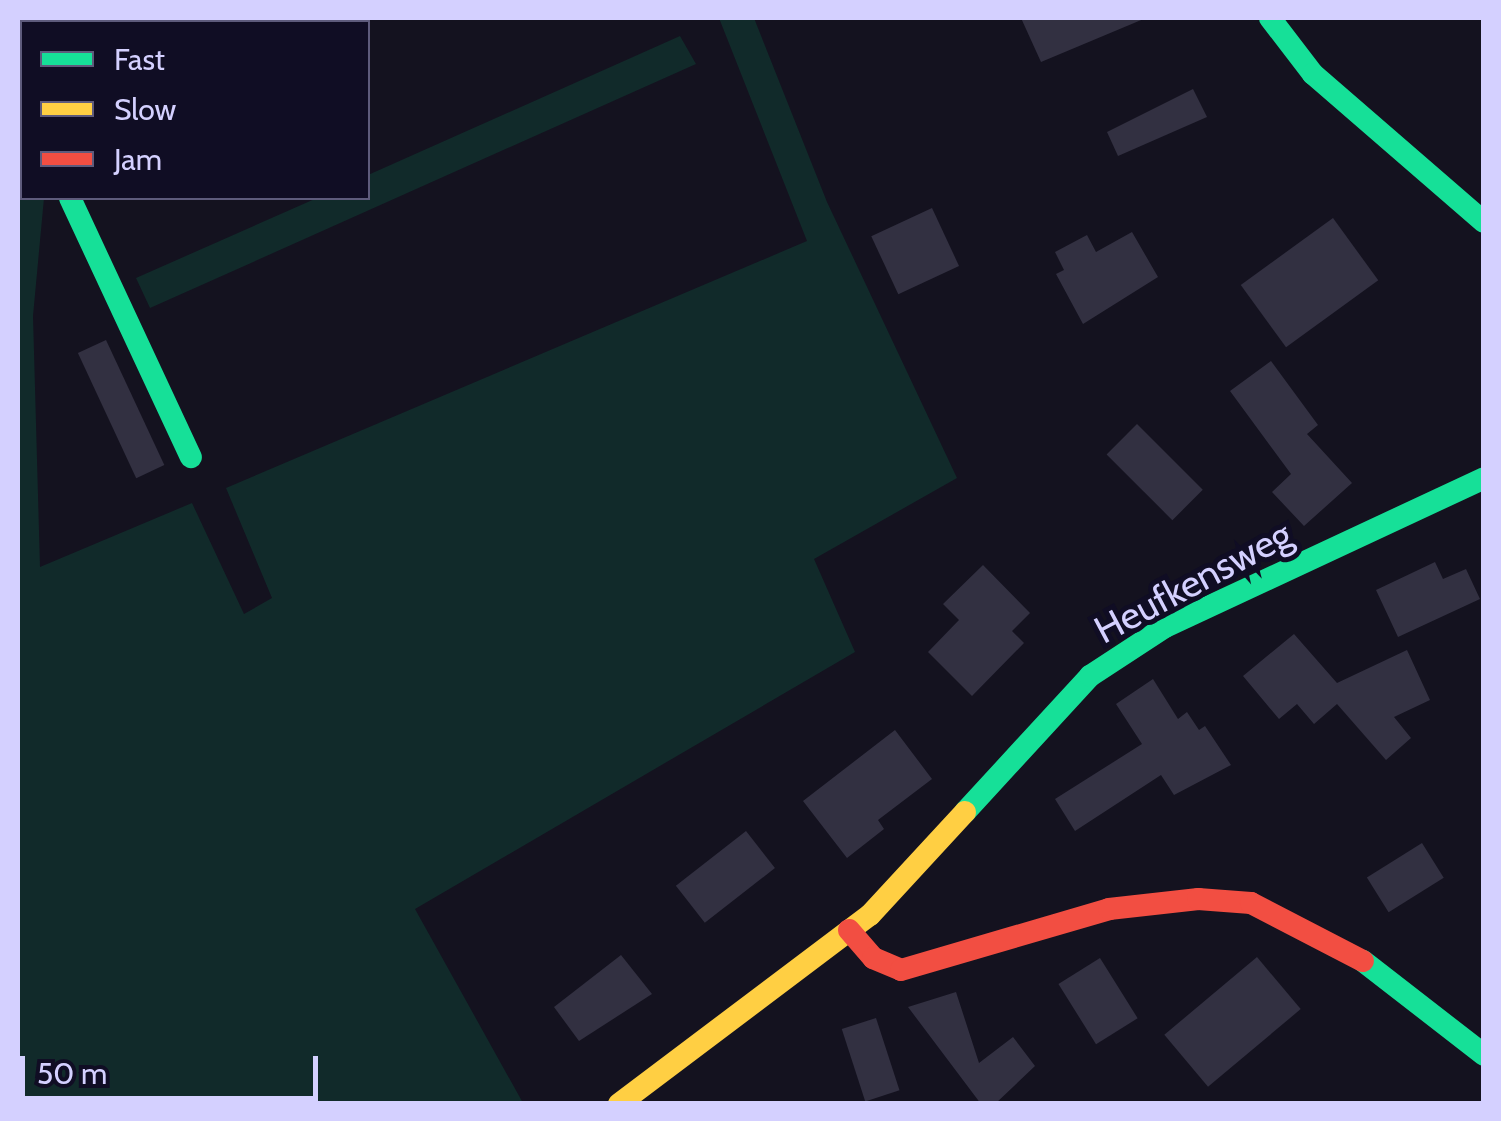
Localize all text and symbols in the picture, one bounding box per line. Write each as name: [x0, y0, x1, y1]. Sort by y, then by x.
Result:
legend: [20, 20, 370, 200]
text: Fast: [114, 41, 165, 78]
text: Slow: [114, 91, 176, 128]
text: Jam: [114, 141, 162, 178]
street label: Heufkensweg: [1087, 511, 1299, 653]
scale bar: [25, 1036, 322, 1098]
text: 50 m: [37, 1055, 107, 1092]

